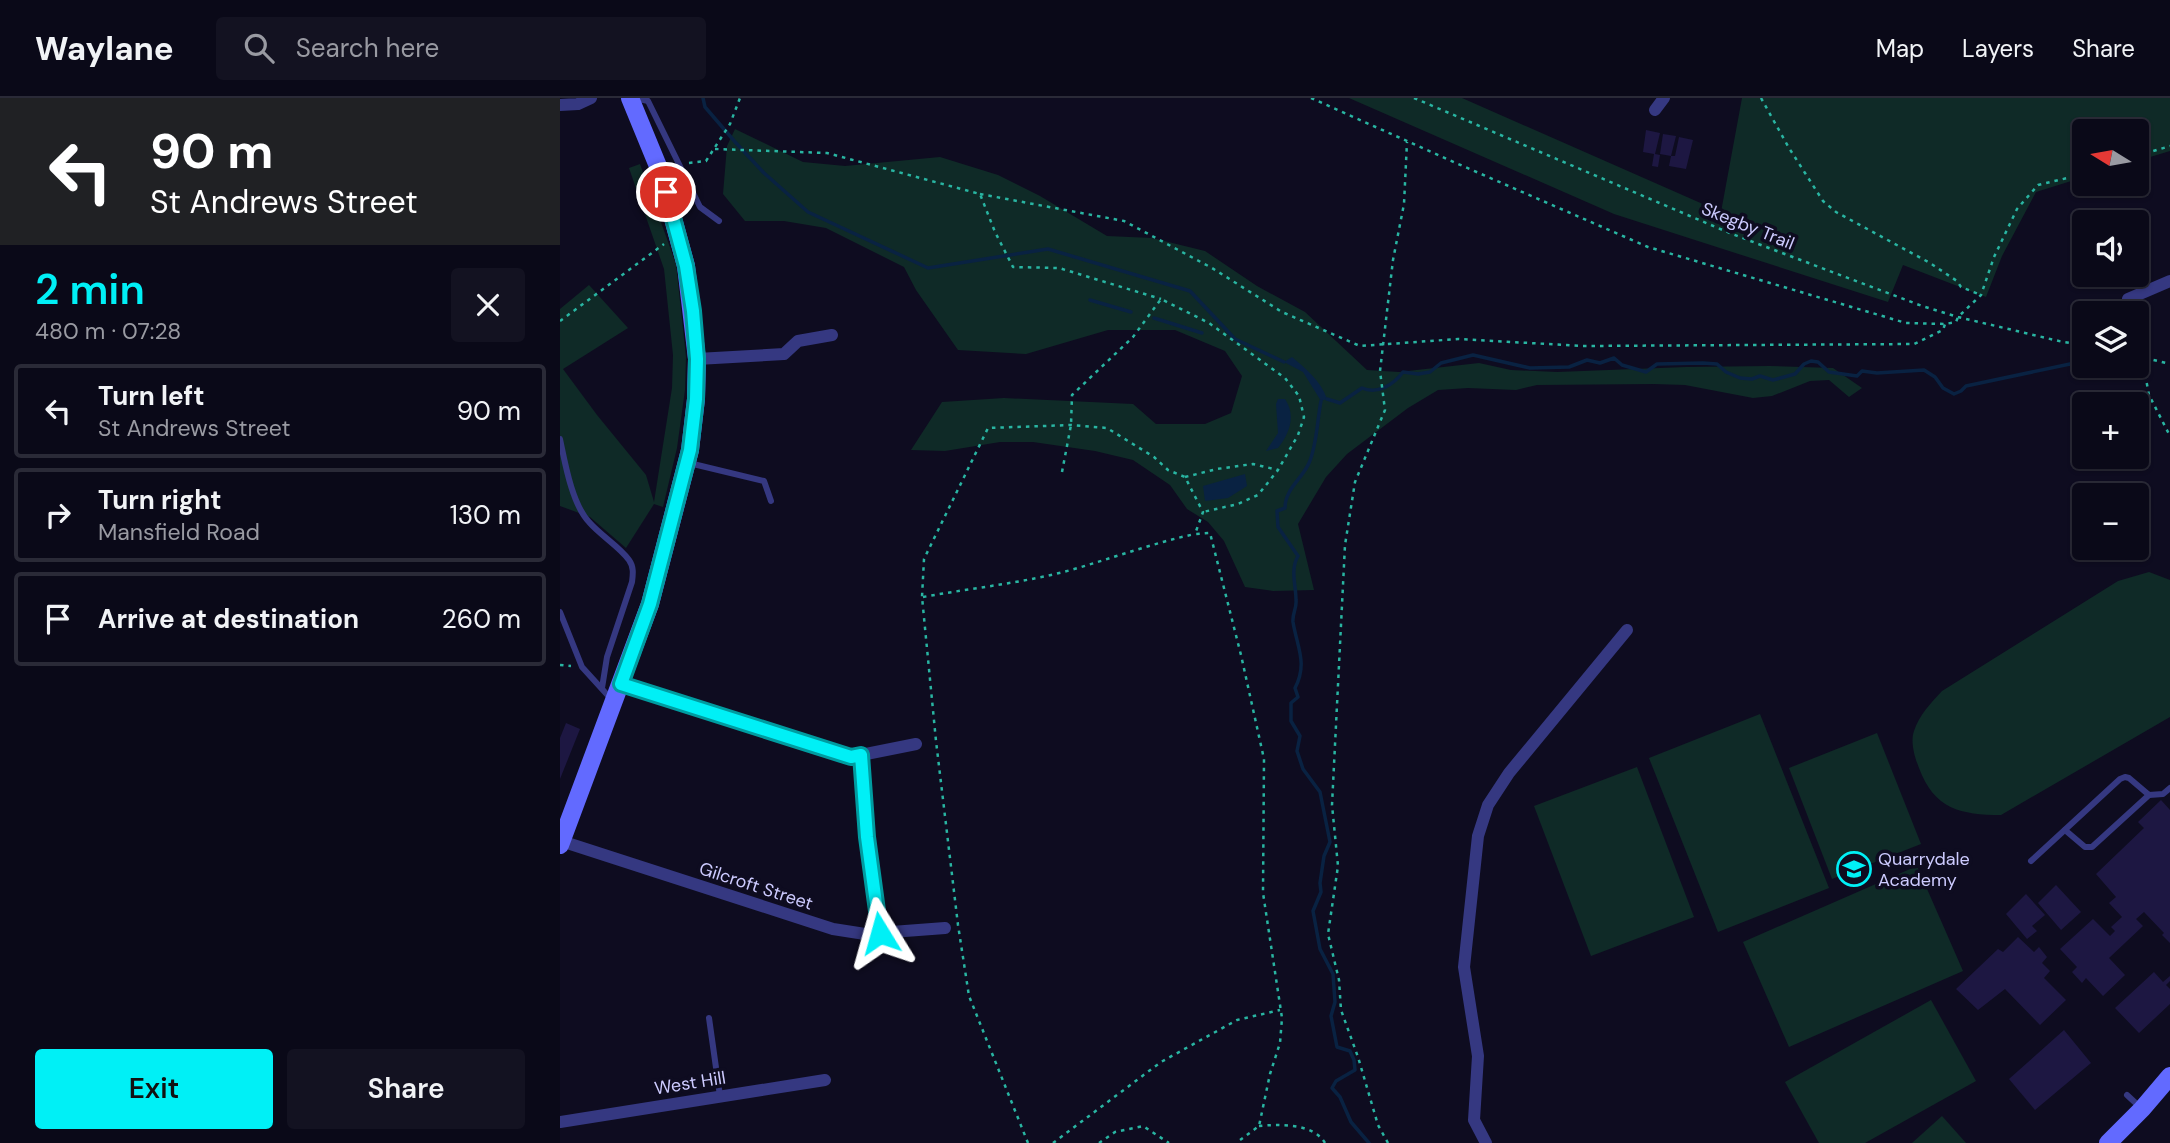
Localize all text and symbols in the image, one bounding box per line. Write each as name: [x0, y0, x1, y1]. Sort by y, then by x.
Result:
search box: [216, 17, 706, 80]
text: Waylane: [35, 27, 174, 70]
icon: search: [240, 29, 278, 67]
text: Search here: [296, 31, 439, 65]
text: Map: [1876, 33, 1924, 64]
text: Layers: [1962, 33, 2034, 64]
text: Share: [2072, 33, 2135, 64]
text: 90 m: [150, 119, 273, 183]
north arrow: [2072, 119, 2149, 196]
map controls: [2072, 119, 2149, 560]
icon: left: [35, 126, 126, 217]
pin: [636, 162, 696, 222]
icon: arrive: [647, 173, 685, 211]
text: St Andrews Street: [150, 181, 418, 223]
street label: Skegby Trail: [1698, 196, 1798, 256]
button: sound: [2072, 210, 2149, 287]
text: 2 min: [35, 262, 145, 317]
button: close: [451, 268, 525, 342]
button: layers: [2072, 301, 2149, 378]
text: 480 m · 07:28: [35, 316, 181, 346]
text: Turn left: [98, 379, 205, 413]
icon: left: [39, 392, 77, 430]
button: +: [2072, 392, 2149, 469]
text: 90 m: [457, 394, 521, 428]
text: St Andrews Street: [98, 413, 290, 443]
text: Turn right: [98, 483, 222, 517]
button: −: [2072, 483, 2149, 560]
icon: right: [39, 496, 77, 534]
text: 130 m: [450, 498, 521, 532]
text: Mansfield Road: [98, 517, 260, 547]
icon: arrive: [39, 600, 77, 638]
text: Arrive at destination: [98, 602, 359, 636]
text: 260 m: [442, 602, 521, 636]
place label: Quarrydale Academy: [1878, 847, 1970, 892]
school or university icon: Quarrydale Academy: [1835, 850, 1873, 888]
street label: Gilcroft Street: [696, 856, 816, 916]
position arrow: [843, 896, 917, 970]
button: Exit: [35, 1049, 273, 1129]
button: Share: [287, 1049, 525, 1129]
street label: West Hill: [653, 1066, 727, 1100]

